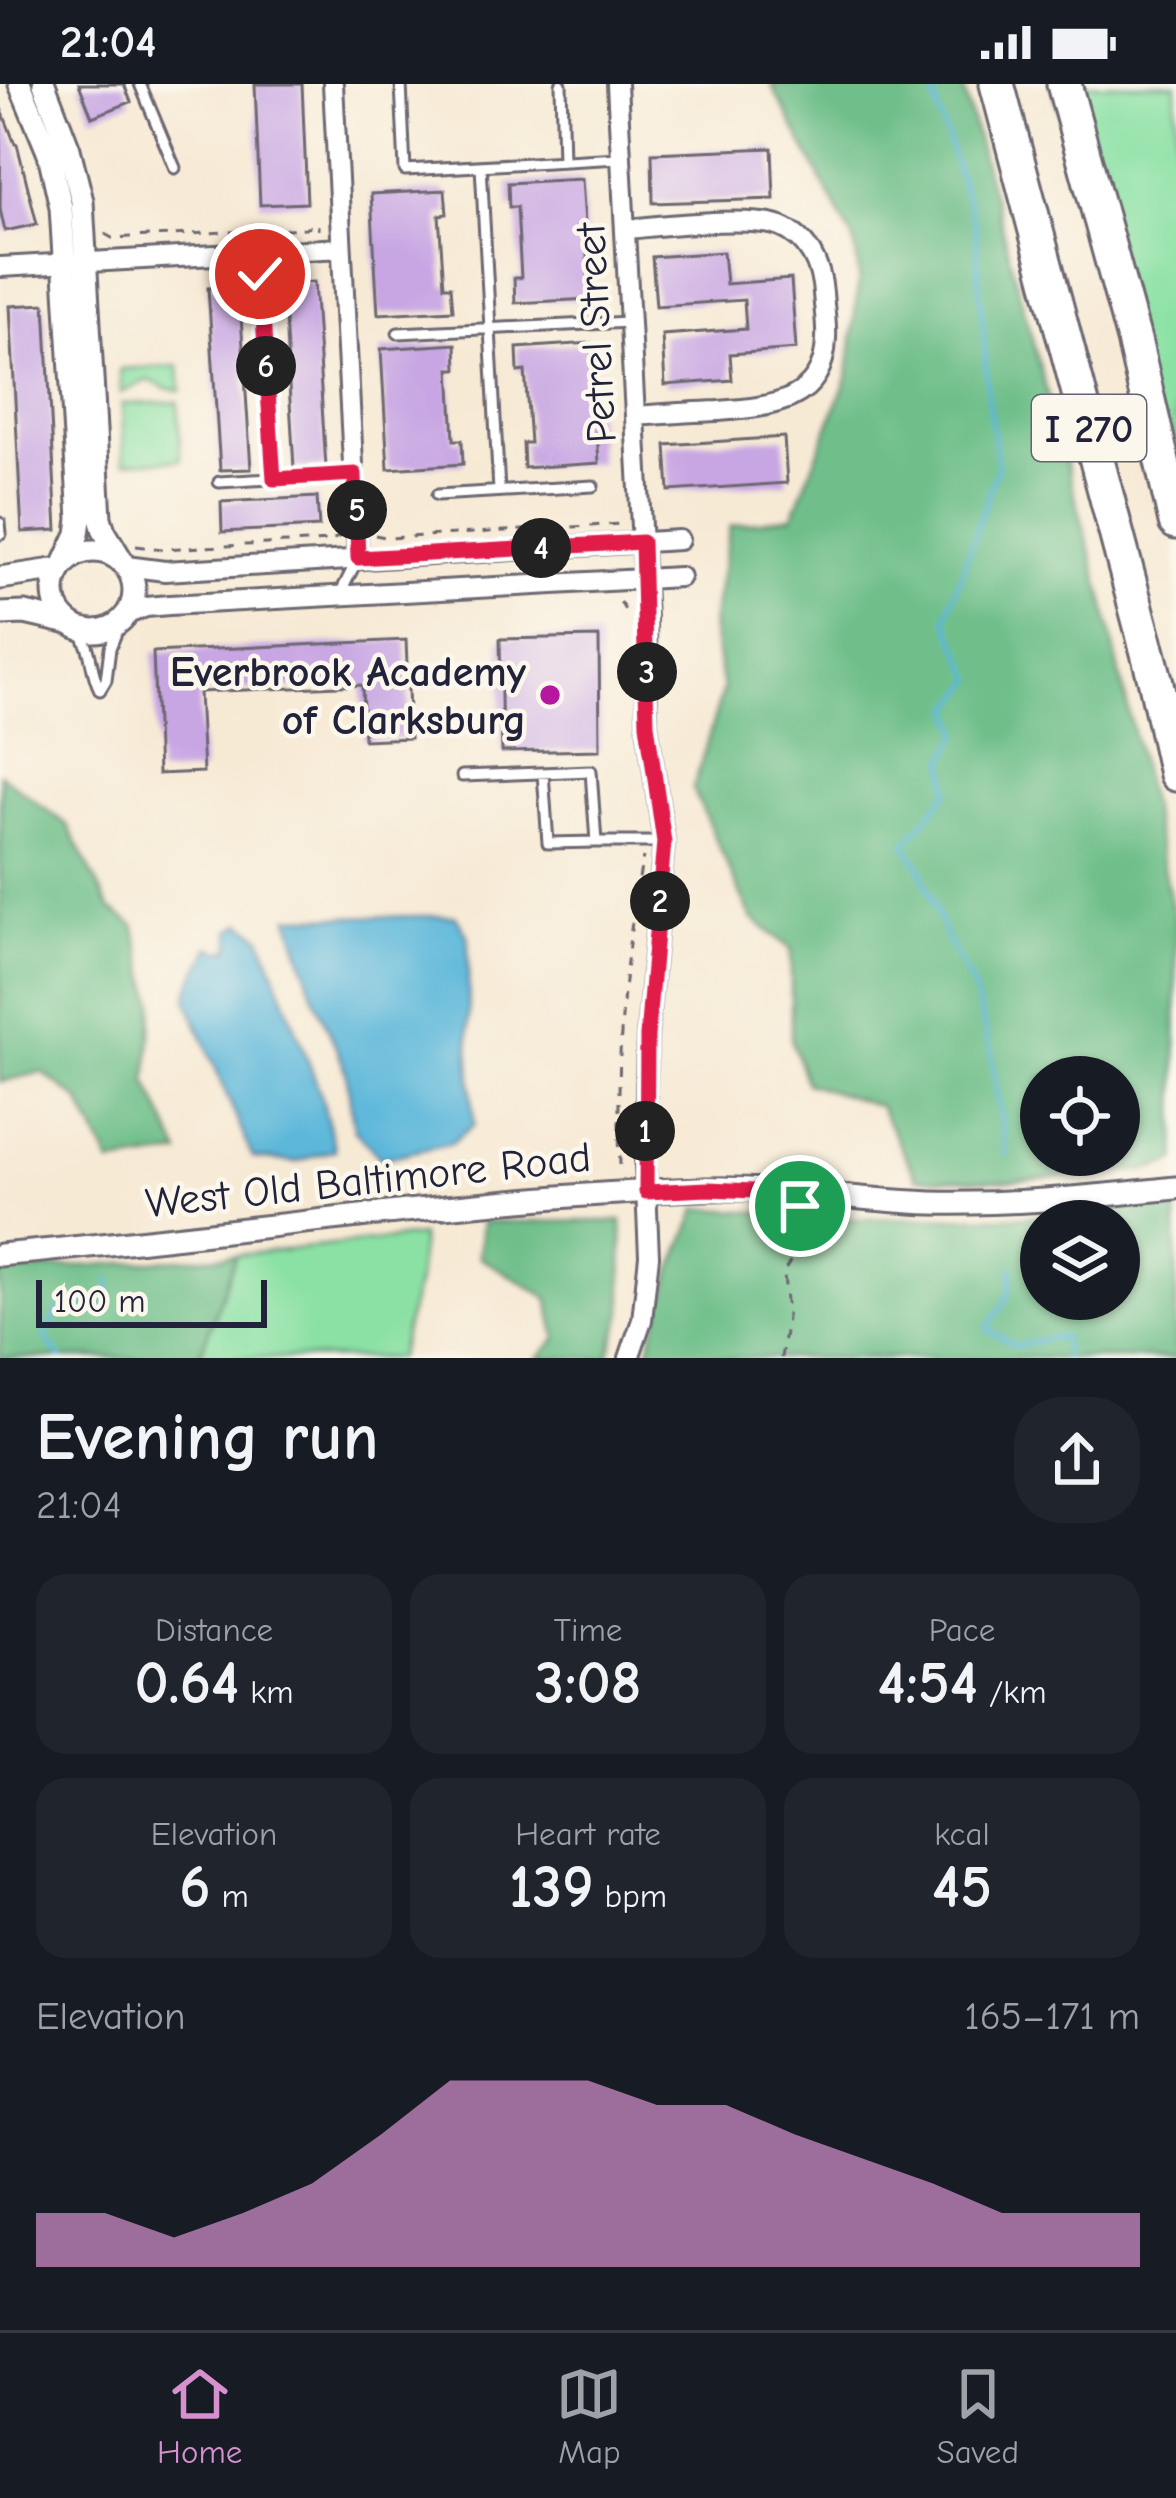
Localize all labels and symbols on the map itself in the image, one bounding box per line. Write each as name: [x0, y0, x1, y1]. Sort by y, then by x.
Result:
street label: Petrel Street: [566, 220, 627, 444]
pin: [209, 223, 311, 325]
pin: 6: [236, 336, 296, 396]
road number: I 270: [1032, 395, 1146, 461]
pin: 5: [327, 480, 387, 540]
pin: 4: [511, 518, 571, 578]
pin: 3: [617, 642, 677, 702]
place label: Everbrook Academy of Clarksburg: [170, 648, 527, 745]
marker: Everbrook Academy of Clarksburg: [537, 682, 563, 708]
pin: 2: [630, 871, 690, 931]
pin: 1: [615, 1101, 675, 1161]
street label: West Old Baltimore Road: [143, 1133, 593, 1228]
pin: [749, 1155, 851, 1257]
scale bar: [36, 1274, 267, 1327]

